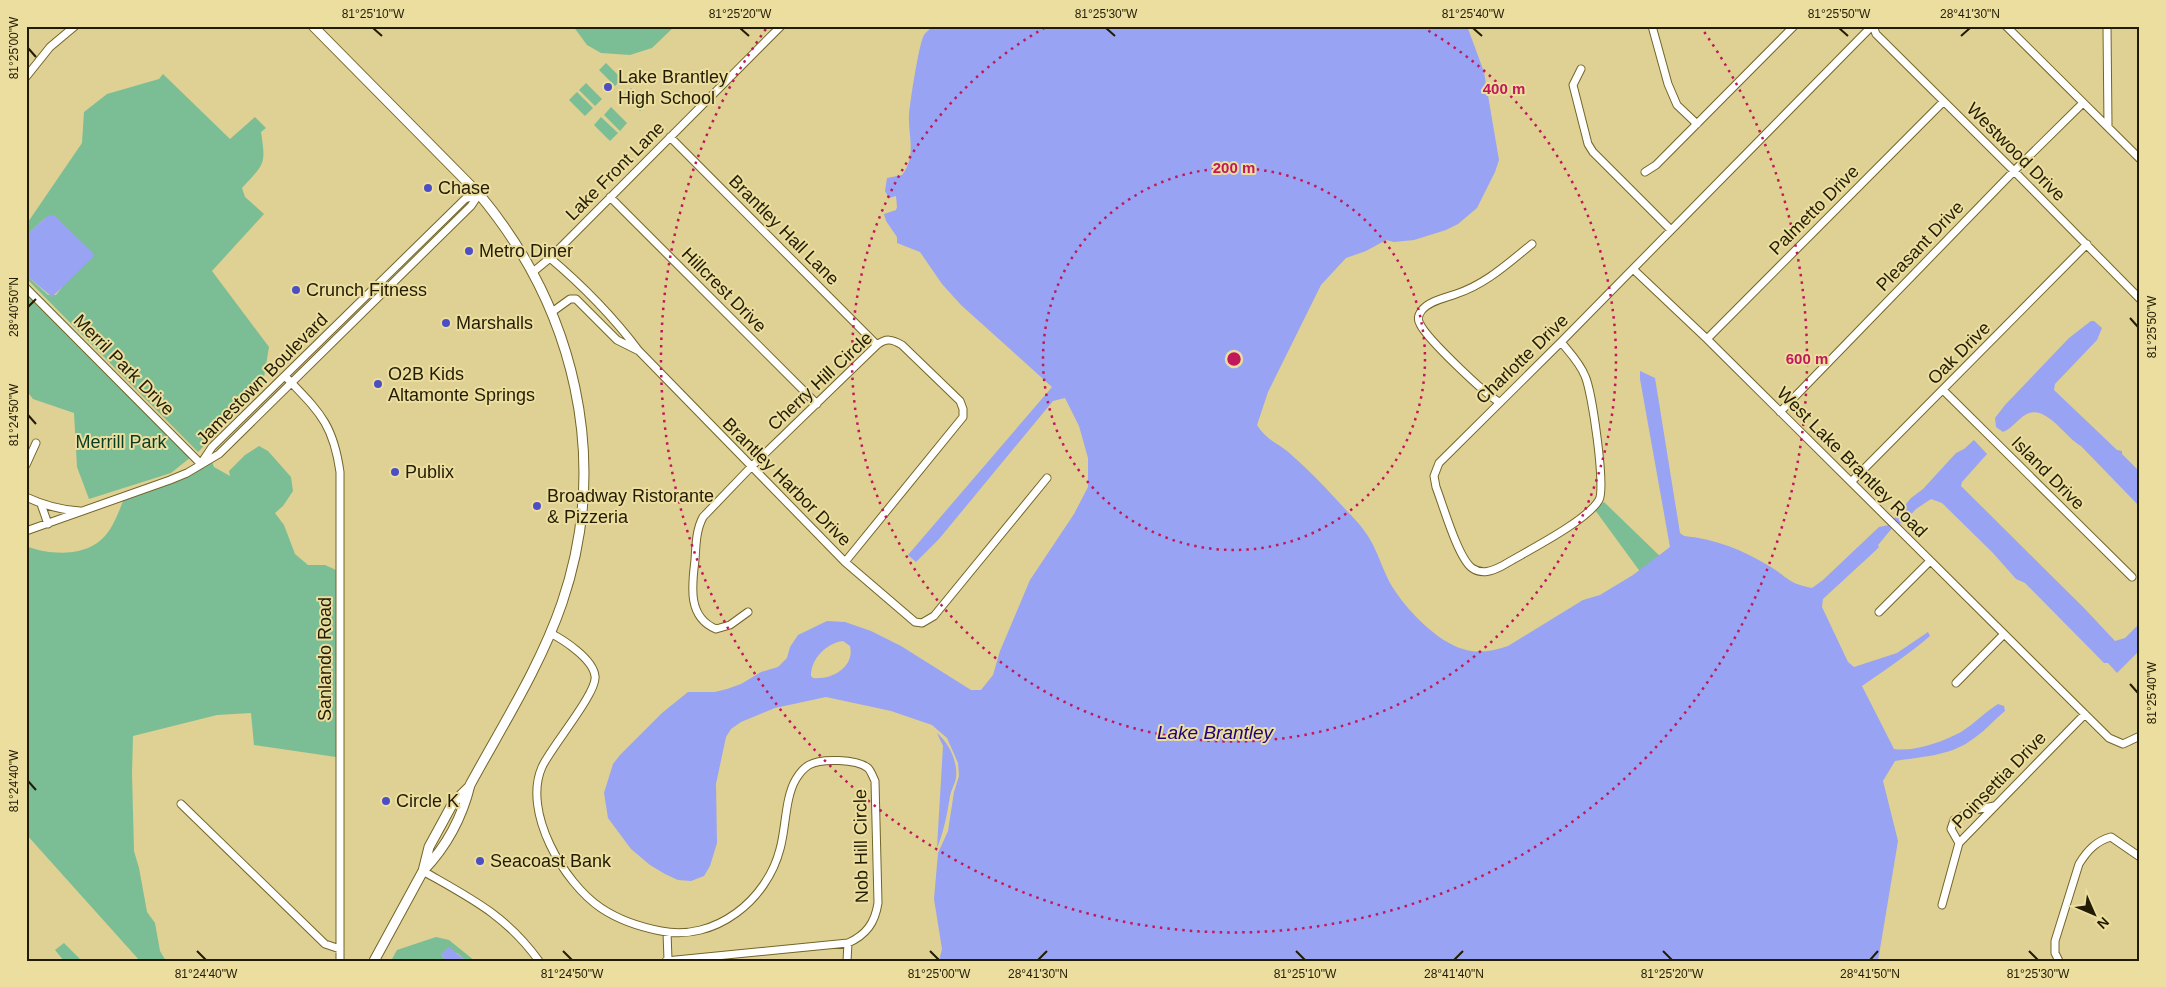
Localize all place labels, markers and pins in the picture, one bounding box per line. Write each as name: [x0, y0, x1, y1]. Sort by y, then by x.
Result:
place label: Lake Brantley High School: [618, 67, 728, 108]
marker: Lake Brantley High School: [602, 81, 614, 93]
place label: Chase: [438, 178, 490, 198]
marker: Chase: [422, 182, 434, 194]
place label: Metro Diner: [479, 241, 573, 261]
marker: Metro Diner: [463, 245, 475, 257]
place label: Crunch Fitness: [306, 280, 427, 300]
marker: Crunch Fitness: [290, 284, 302, 296]
place label: Marshalls: [456, 313, 533, 333]
marker: Marshalls: [440, 317, 452, 329]
centre of rings: [1225, 350, 1243, 368]
place label: O2B Kids Altamonte Springs: [388, 364, 535, 405]
marker: O2B Kids Altamonte Springs: [372, 378, 384, 390]
place label: Publix: [405, 462, 454, 482]
marker: Publix: [389, 466, 401, 478]
place label: Broadway Ristorante & Pizzeria: [547, 486, 714, 527]
marker: Broadway Ristorante & Pizzeria: [531, 500, 543, 512]
place label: Circle K: [396, 791, 459, 811]
marker: Circle K: [380, 795, 392, 807]
place label: Seacoast Bank: [490, 851, 612, 871]
marker: Seacoast Bank: [474, 855, 486, 867]

